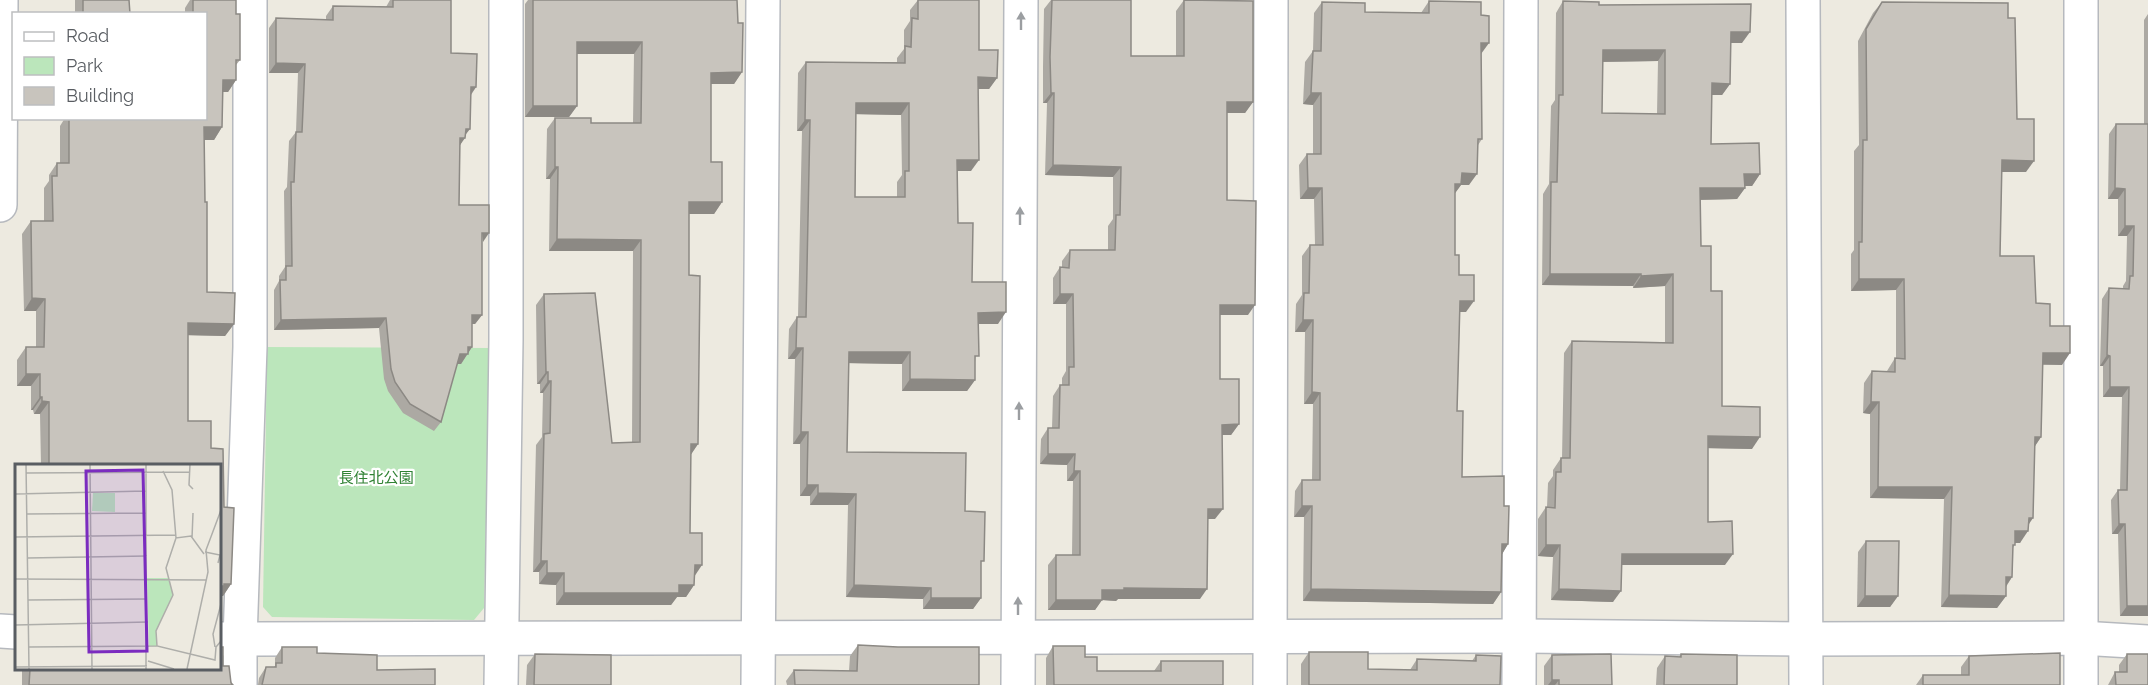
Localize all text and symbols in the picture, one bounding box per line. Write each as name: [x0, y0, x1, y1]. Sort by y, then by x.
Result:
one-way arrow: [1016, 11, 1026, 30]
legend: [12, 12, 207, 120]
text: Road: [66, 25, 109, 46]
text: Park: [66, 55, 103, 76]
text: Building: [66, 85, 134, 106]
one-way arrow: [1015, 206, 1025, 225]
one-way arrow: [1014, 401, 1024, 420]
inset map: [15, 464, 220, 670]
park label: 長住北公園: [338, 469, 414, 487]
one-way arrow: [1013, 596, 1023, 615]

